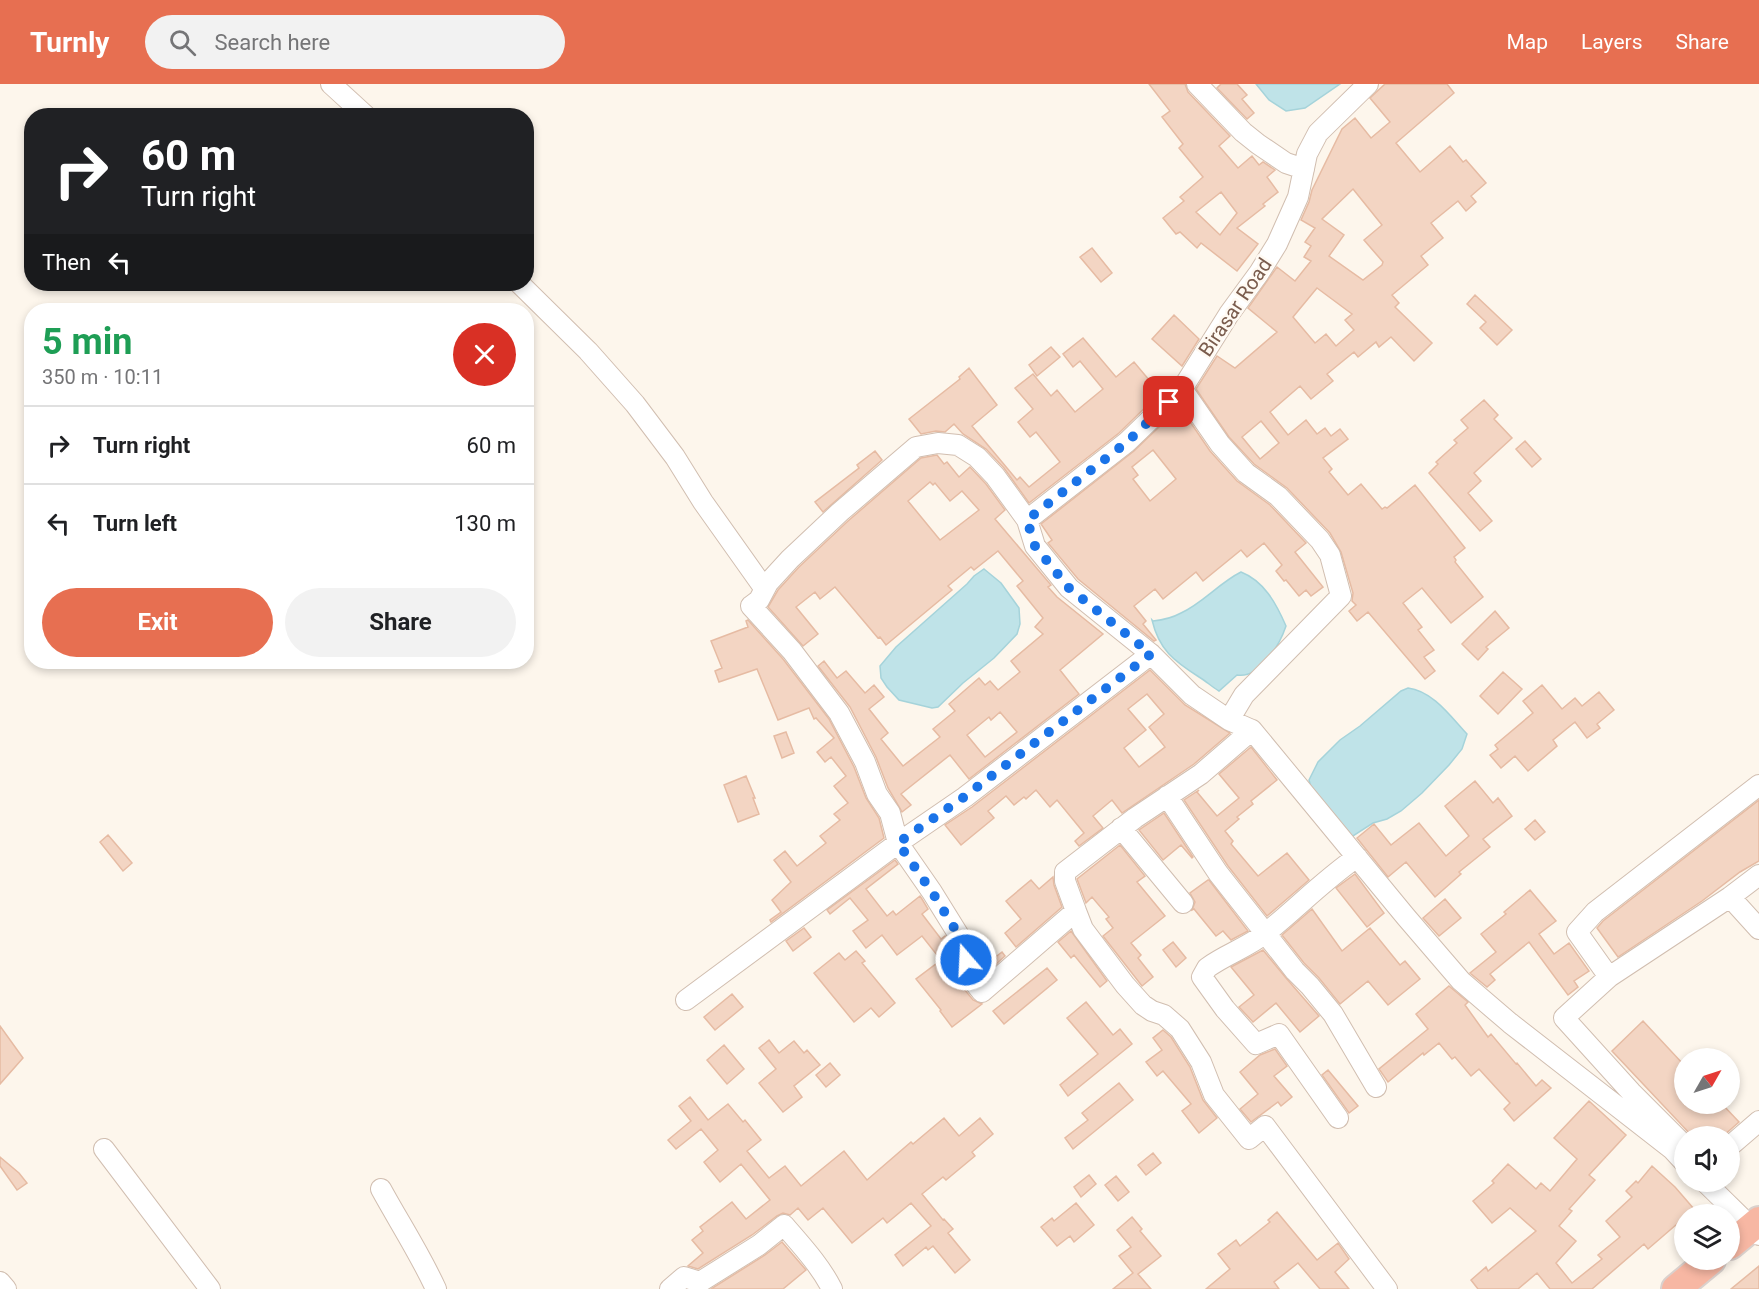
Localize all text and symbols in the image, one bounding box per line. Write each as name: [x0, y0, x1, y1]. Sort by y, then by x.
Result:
search box: [145, 15, 565, 69]
text: Turnly: [30, 26, 109, 59]
icon: search: [166, 26, 199, 59]
text: Search here: [214, 30, 330, 55]
text: Map: [1506, 30, 1548, 54]
text: Layers: [1581, 30, 1642, 54]
text: Share: [1675, 30, 1729, 54]
text: 60 m: [141, 131, 236, 180]
icon: right: [42, 132, 120, 210]
text: Turn right: [141, 181, 256, 213]
icon: left: [103, 246, 136, 279]
text: Then: [42, 250, 91, 275]
street label: Birasar Road: [1193, 253, 1277, 361]
text: 5 min: [42, 321, 133, 363]
button: close: [453, 323, 516, 386]
text: 350 m · 10:11: [42, 365, 163, 389]
pin: [1143, 376, 1194, 427]
icon: arrive: [1152, 385, 1185, 418]
icon: right: [42, 429, 75, 462]
text: Turn right: [93, 433, 190, 458]
text: 60 m: [467, 433, 516, 458]
icon: left: [42, 507, 75, 540]
text: Turn left: [93, 511, 177, 536]
text: 130 m: [454, 511, 516, 536]
button: Exit: [42, 588, 273, 657]
button: Share: [285, 588, 516, 657]
position arrow: [934, 928, 998, 992]
north arrow: [1674, 1048, 1740, 1114]
map controls: [1674, 1048, 1740, 1270]
button: sound: [1674, 1126, 1740, 1192]
button: layers: [1674, 1204, 1740, 1270]

